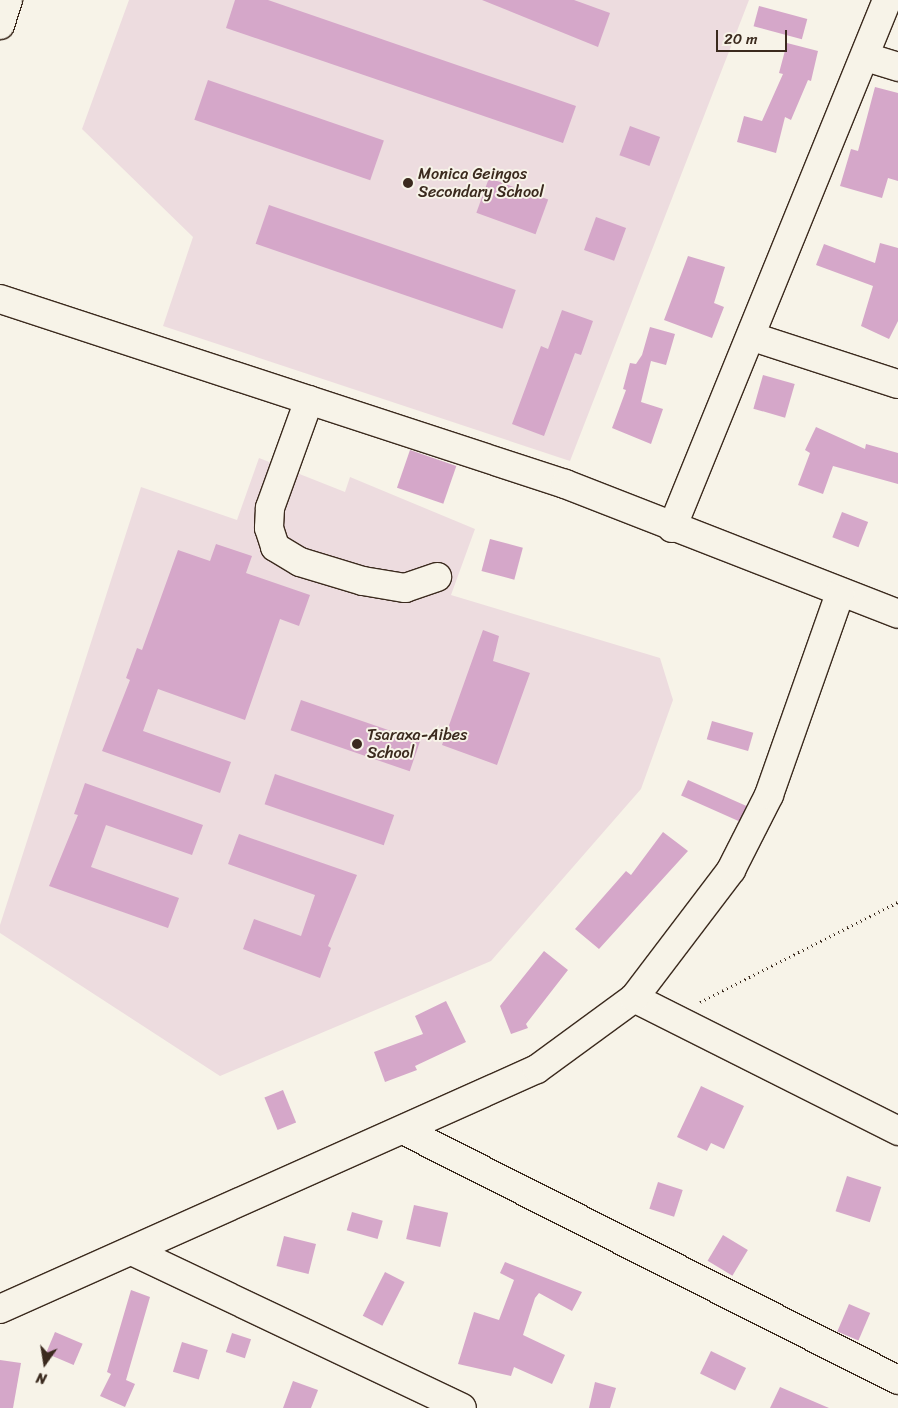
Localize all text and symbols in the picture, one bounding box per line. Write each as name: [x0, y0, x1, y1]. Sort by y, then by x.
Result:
scale bar: [718, 20, 789, 52]
text: 20 m: [724, 26, 758, 52]
place label: Monica Geingos Secondary School: [418, 164, 544, 202]
marker: Monica Geingos Secondary School: [402, 177, 414, 189]
place label: Tsaraxa-Aibes School: [367, 725, 467, 763]
marker: Tsaraxa-Aibes School: [351, 738, 363, 750]
north arrow: [20, 1338, 70, 1388]
text: N: [34, 1365, 49, 1391]

